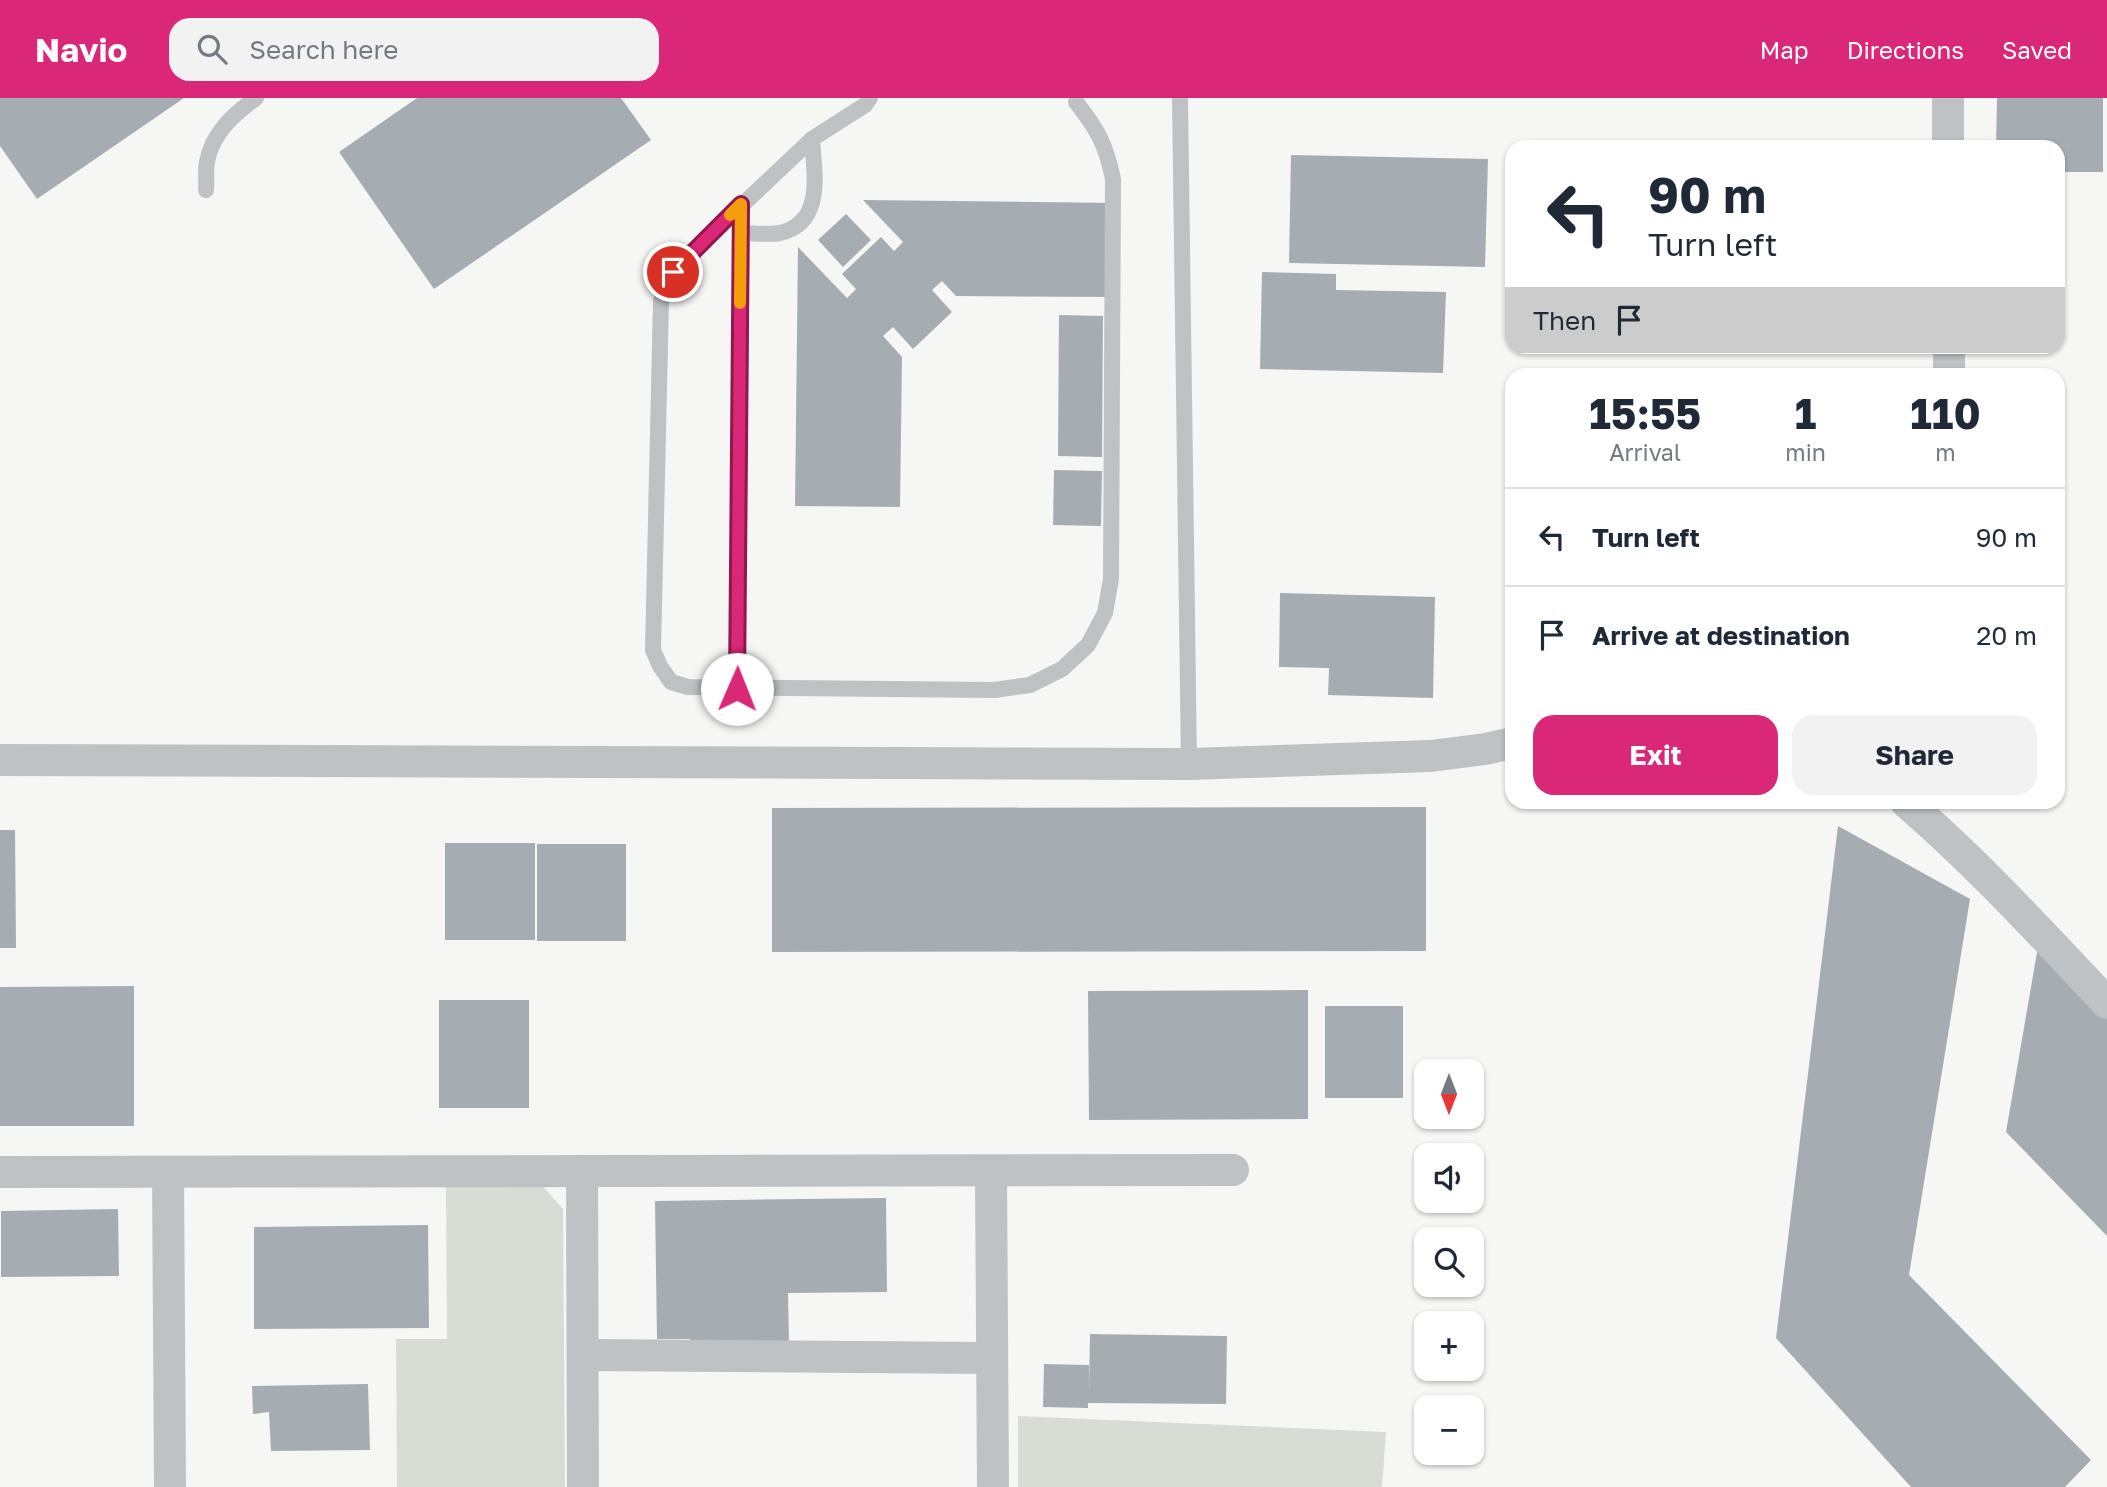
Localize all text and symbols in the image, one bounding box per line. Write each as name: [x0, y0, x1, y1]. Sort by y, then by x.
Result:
search box: [169, 18, 659, 81]
text: Navio: [35, 30, 127, 69]
icon: search: [193, 30, 231, 68]
text: Search here: [249, 34, 398, 65]
text: Map: [1760, 35, 1809, 64]
text: Directions: [1847, 35, 1964, 64]
text: Saved: [2002, 35, 2072, 64]
text: 90 m: [1648, 165, 1766, 224]
icon: left: [1533, 168, 1624, 259]
text: Turn left: [1648, 225, 1777, 263]
pin: [643, 242, 703, 302]
icon: arrive: [654, 253, 692, 291]
icon: arrive: [1610, 301, 1648, 339]
text: Then: [1533, 305, 1596, 336]
text: 15:55: [1589, 388, 1701, 438]
text: 1: [1795, 388, 1817, 438]
text: 110: [1910, 388, 1981, 438]
text: Arrival: [1609, 438, 1681, 466]
text: min: [1785, 438, 1826, 466]
text: m: [1935, 438, 1956, 466]
icon: left: [1533, 518, 1571, 556]
text: Turn left: [1592, 522, 1700, 553]
text: 90 m: [1976, 522, 2037, 553]
icon: arrive: [1533, 616, 1571, 654]
text: Arrive at destination: [1592, 620, 1850, 651]
text: 20 m: [1976, 620, 2037, 651]
position arrow: [700, 652, 774, 726]
button: Exit: [1533, 715, 1778, 795]
button: Share: [1792, 715, 2037, 795]
north arrow: [1414, 1059, 1484, 1129]
map controls: [1414, 1059, 1484, 1465]
button: sound: [1414, 1143, 1484, 1213]
button: search: [1414, 1227, 1484, 1297]
button: +: [1414, 1311, 1484, 1381]
button: −: [1414, 1395, 1484, 1465]

